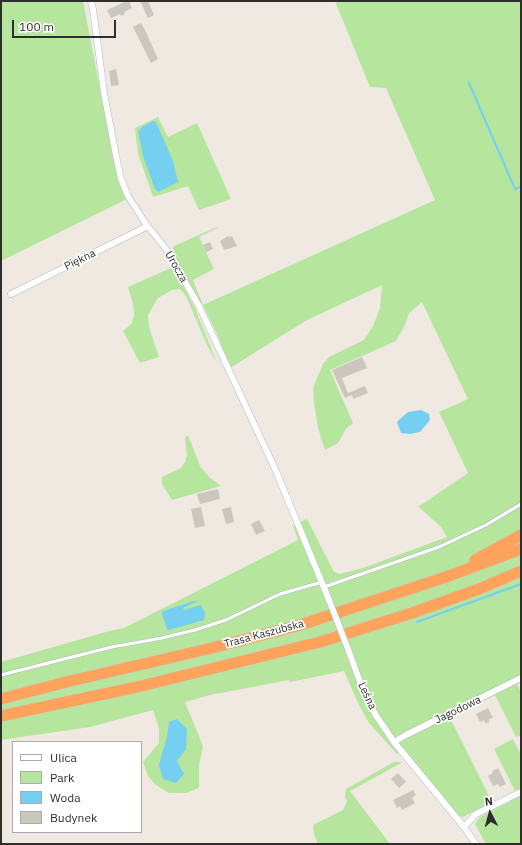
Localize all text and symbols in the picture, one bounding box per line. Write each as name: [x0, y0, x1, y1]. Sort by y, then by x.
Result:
scale bar: [14, 12, 118, 38]
text: 100 m: [19, 19, 54, 34]
street label: Piękna: [62, 247, 98, 273]
street label: Urocza: [162, 249, 190, 285]
street label: Trasa Kaszubska: [223, 617, 305, 651]
street label: Leśna: [355, 680, 379, 712]
street label: Jagodowa: [433, 693, 483, 727]
legend: [12, 741, 142, 833]
text: Ulica: [50, 750, 77, 765]
text: Park: [50, 770, 74, 785]
text: Woda: [50, 790, 81, 805]
north arrow: [470, 793, 510, 833]
text: N: [484, 794, 493, 808]
text: Budynek: [50, 810, 97, 825]

